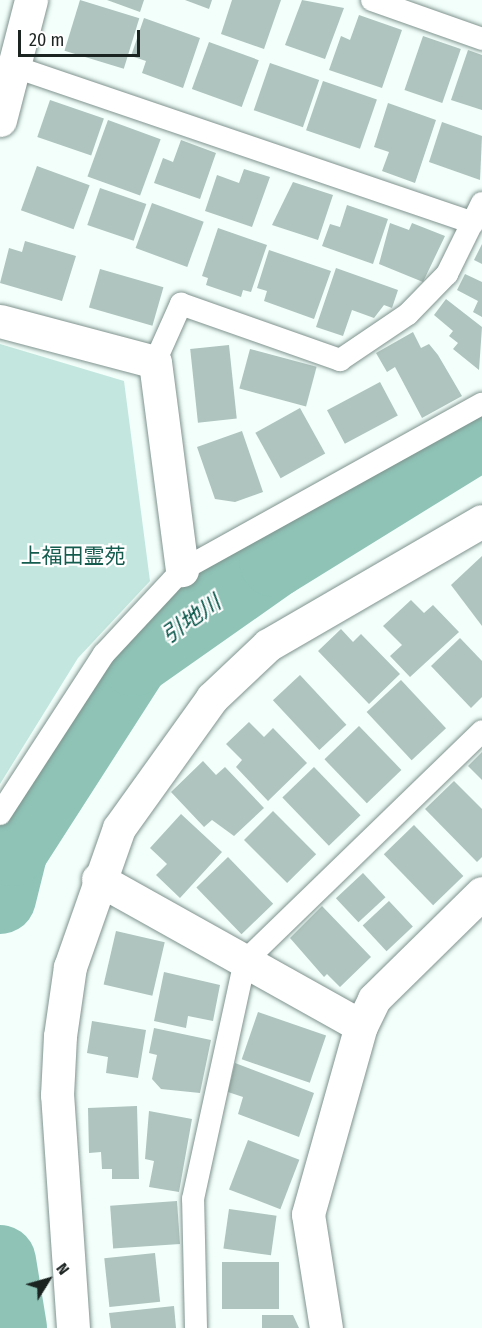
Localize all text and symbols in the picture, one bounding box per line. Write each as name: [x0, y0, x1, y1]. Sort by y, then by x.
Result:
scale bar: [21, 18, 142, 56]
text: 20 m: [29, 29, 64, 51]
park label: 上福田霊苑: [21, 543, 125, 569]
water label: 引地川: [156, 589, 226, 649]
north arrow: [18, 1250, 78, 1310]
text: N: [52, 1259, 73, 1278]

